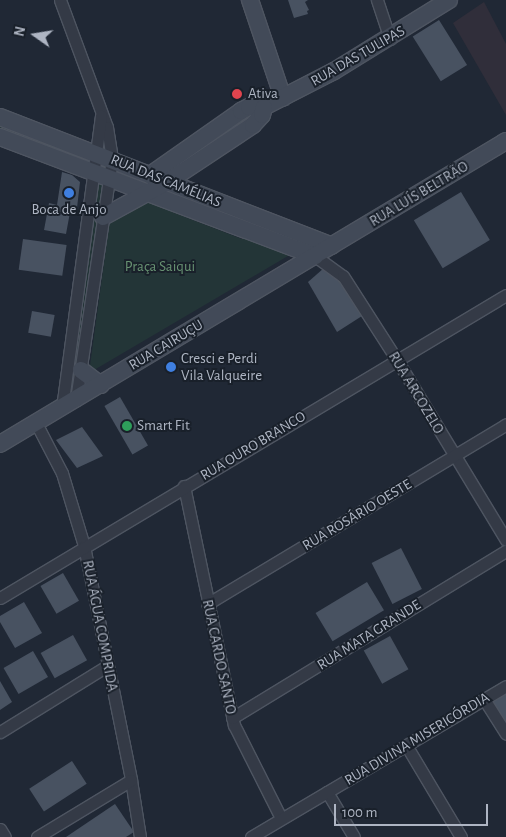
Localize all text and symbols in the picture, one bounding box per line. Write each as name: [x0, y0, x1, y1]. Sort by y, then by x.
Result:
north arrow: [10, 10, 60, 60]
street label: RUA DAS TULIPAS: [308, 22, 408, 90]
text: N: [12, 25, 28, 38]
place label: Ativa: [248, 85, 278, 103]
marker: Ativa: [230, 87, 244, 101]
street label: RUA DAS CAMÉLIAS: [108, 151, 224, 211]
street label: RUA LUÍS BELTRÃO: [366, 157, 472, 231]
marker: Boca de Anjo: [63, 187, 75, 199]
place label: Boca de Anjo: [31, 201, 107, 219]
park label: Praça Saiqui: [125, 258, 195, 276]
street label: RUA CAIRUÇU: [126, 316, 206, 374]
place label: Cresci e Perdi Vila Valqueire: [181, 349, 262, 384]
street label: RUA ARCOZELO: [384, 349, 448, 437]
marker: Cresci e Perdi Vila Valqueire: [165, 361, 177, 373]
street label: RUA OURO BRANCO: [197, 407, 309, 485]
place label: Smart Fit: [137, 417, 190, 435]
marker: Smart Fit: [121, 420, 133, 432]
street label: RUA ROSÁRIO OESTE: [299, 475, 415, 555]
street label: RUA ÁGUA COMPRIDA: [78, 559, 122, 693]
street label: RUA MATA GRANDE: [314, 596, 424, 674]
street label: RUA CARDO SANTO: [198, 598, 240, 716]
street label: RUA DIVINA MISERICÓRDIA: [341, 689, 493, 789]
scale bar: [336, 794, 490, 826]
text: 100 m: [342, 805, 377, 820]

